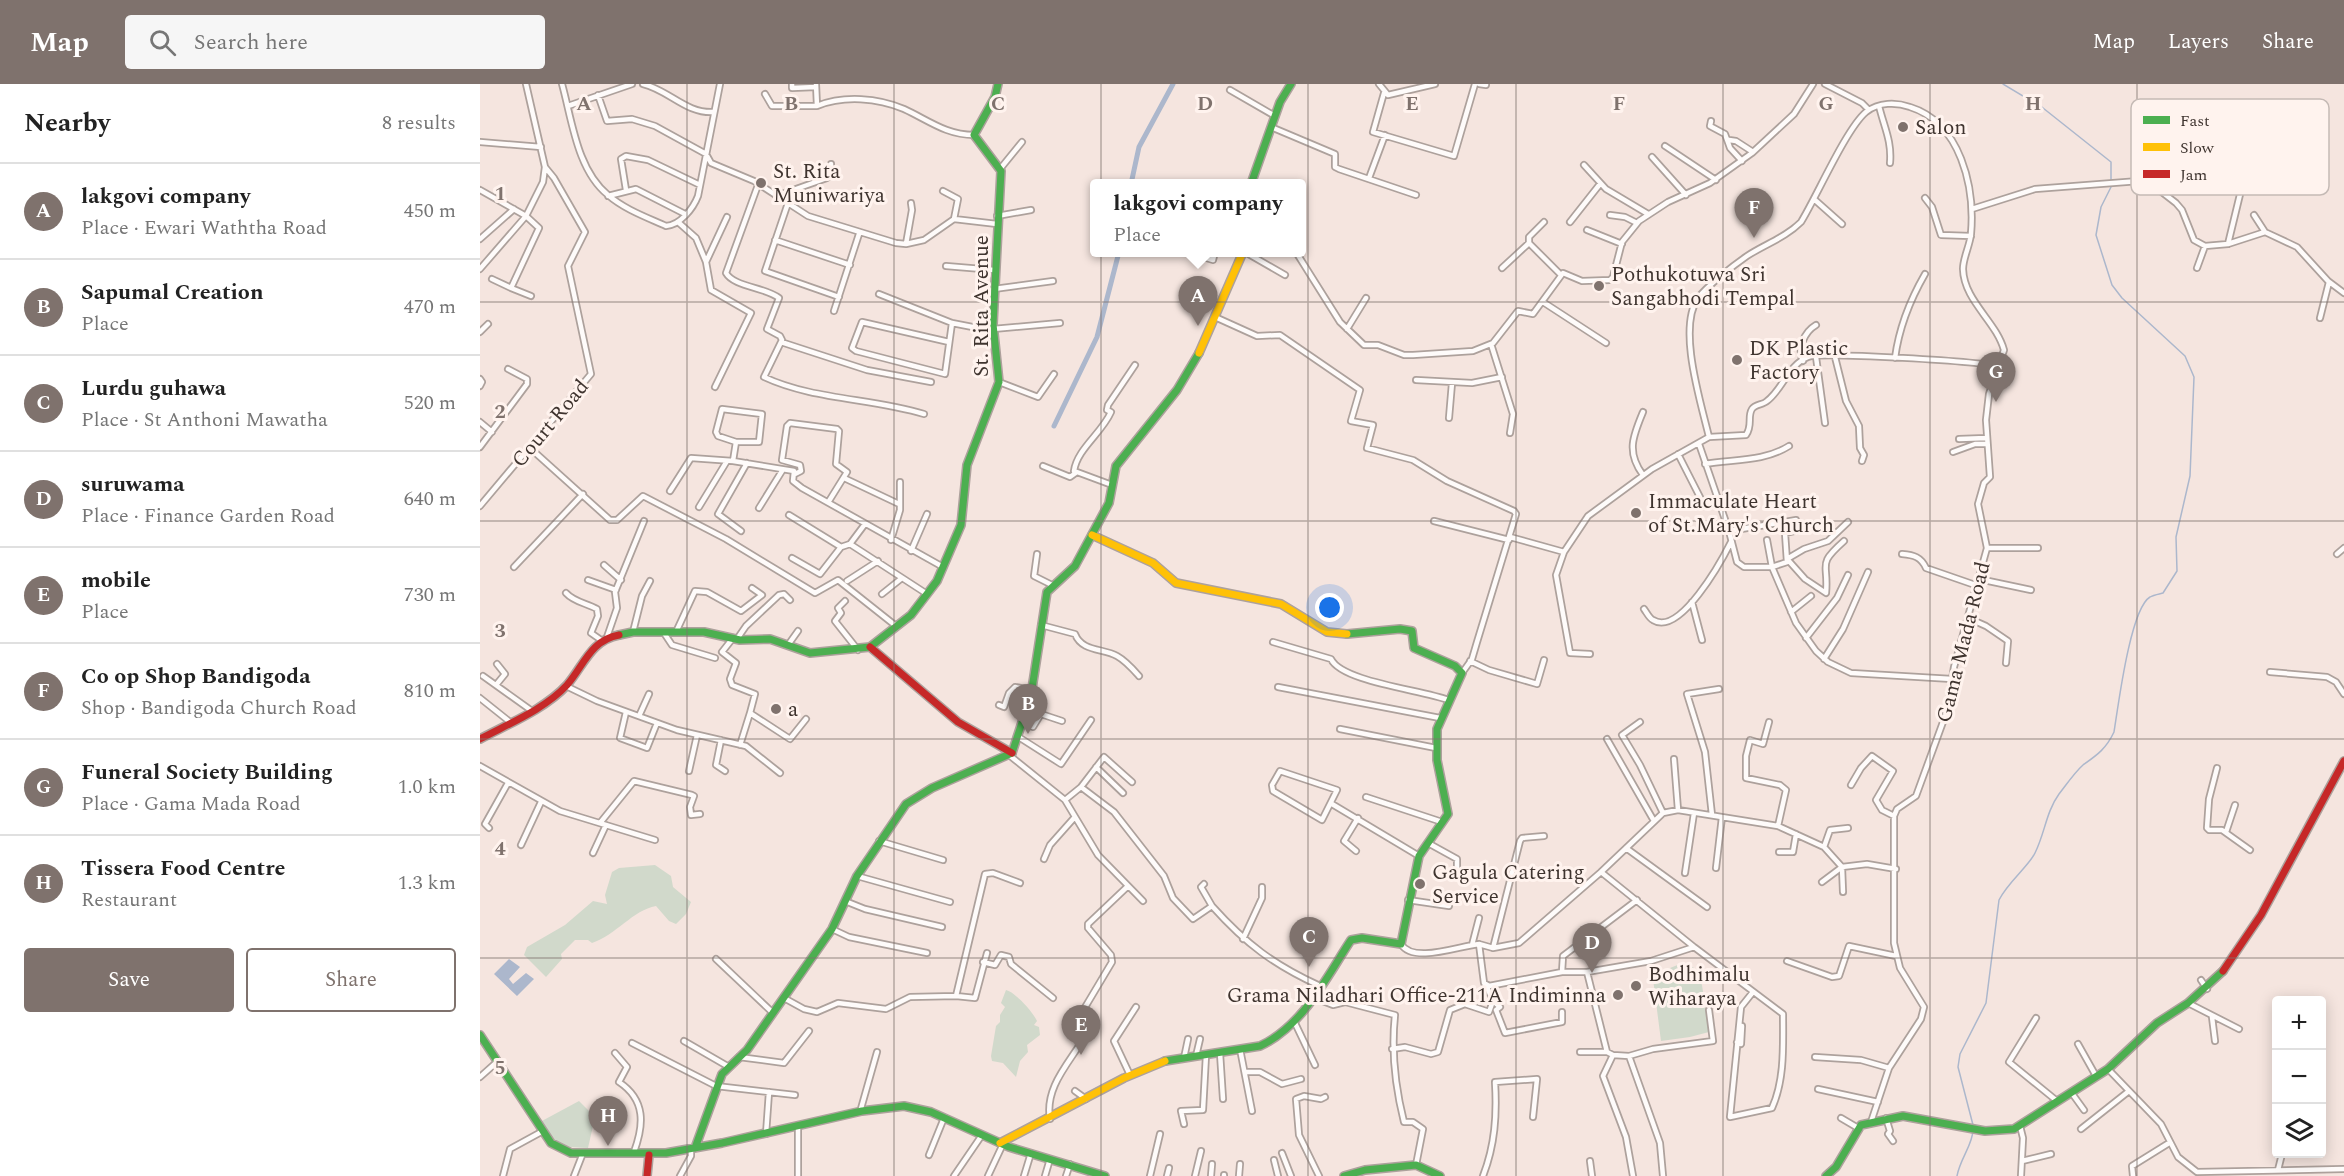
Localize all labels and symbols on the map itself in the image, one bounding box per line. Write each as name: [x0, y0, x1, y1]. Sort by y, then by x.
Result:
text: A: [576, 89, 592, 119]
text: B: [784, 89, 798, 119]
text: C: [991, 89, 1005, 119]
text: D: [1197, 89, 1213, 119]
text: E: [1405, 89, 1419, 119]
text: F: [1613, 89, 1625, 119]
text: G: [1818, 89, 1834, 119]
text: H: [2025, 89, 2041, 119]
legend: [2131, 99, 2329, 195]
text: Fast: [2180, 109, 2210, 133]
place label: Salon: [1915, 112, 1966, 144]
marker: Salon: [1896, 120, 1910, 134]
text: Slow: [2180, 136, 2215, 160]
place label: St. Rita Muniwariya: [773, 156, 886, 212]
text: Jam: [2180, 163, 2208, 187]
marker: St. Rita Muniwariya: [754, 176, 768, 190]
text: 1: [494, 179, 506, 209]
pin: F: [1734, 188, 1774, 238]
street label: St. Rita Avenue: [966, 235, 998, 377]
place label: Pothukotuwa Sri Sangabhodi Tempal: [1611, 259, 1795, 315]
pin: A: [1178, 276, 1218, 326]
marker: Pothukotuwa Sri Sangabhodi Tempal: [1592, 279, 1606, 293]
place label: DK Plastic Factory: [1749, 333, 1848, 389]
pin: G: [1976, 352, 2016, 402]
marker: DK Plastic Factory: [1730, 353, 1744, 367]
street label: Court Road: [504, 372, 597, 475]
text: 2: [494, 397, 506, 427]
place label: Immaculate Heart of St.Mary's Church: [1648, 486, 1834, 542]
marker: Immaculate Heart of St.Mary's Church: [1629, 506, 1643, 520]
street label: Gama Mada Road: [1929, 558, 1999, 726]
your location: [1315, 593, 1344, 622]
text: 3: [494, 616, 506, 646]
pin: B: [1008, 684, 1048, 734]
place label: a: [788, 694, 799, 726]
marker: a: [769, 702, 783, 716]
text: 4: [494, 834, 506, 864]
place label: Gagula Catering Service: [1432, 857, 1585, 913]
marker: Gagula Catering Service: [1413, 877, 1427, 891]
pin: C: [1290, 918, 1328, 967]
pin: D: [1572, 924, 1612, 973]
place label: Bodhimalu Wiharaya: [1648, 959, 1750, 1015]
marker: Bodhimalu Wiharaya: [1629, 979, 1643, 993]
place label: Grama Niladhari Office-211A Indiminna: [1227, 980, 1607, 1012]
marker: Grama Niladhari Office-211A Indiminna: [1611, 988, 1625, 1002]
pin: E: [1062, 1006, 1100, 1055]
text: 5: [494, 1053, 506, 1083]
pin: H: [588, 1096, 628, 1146]

